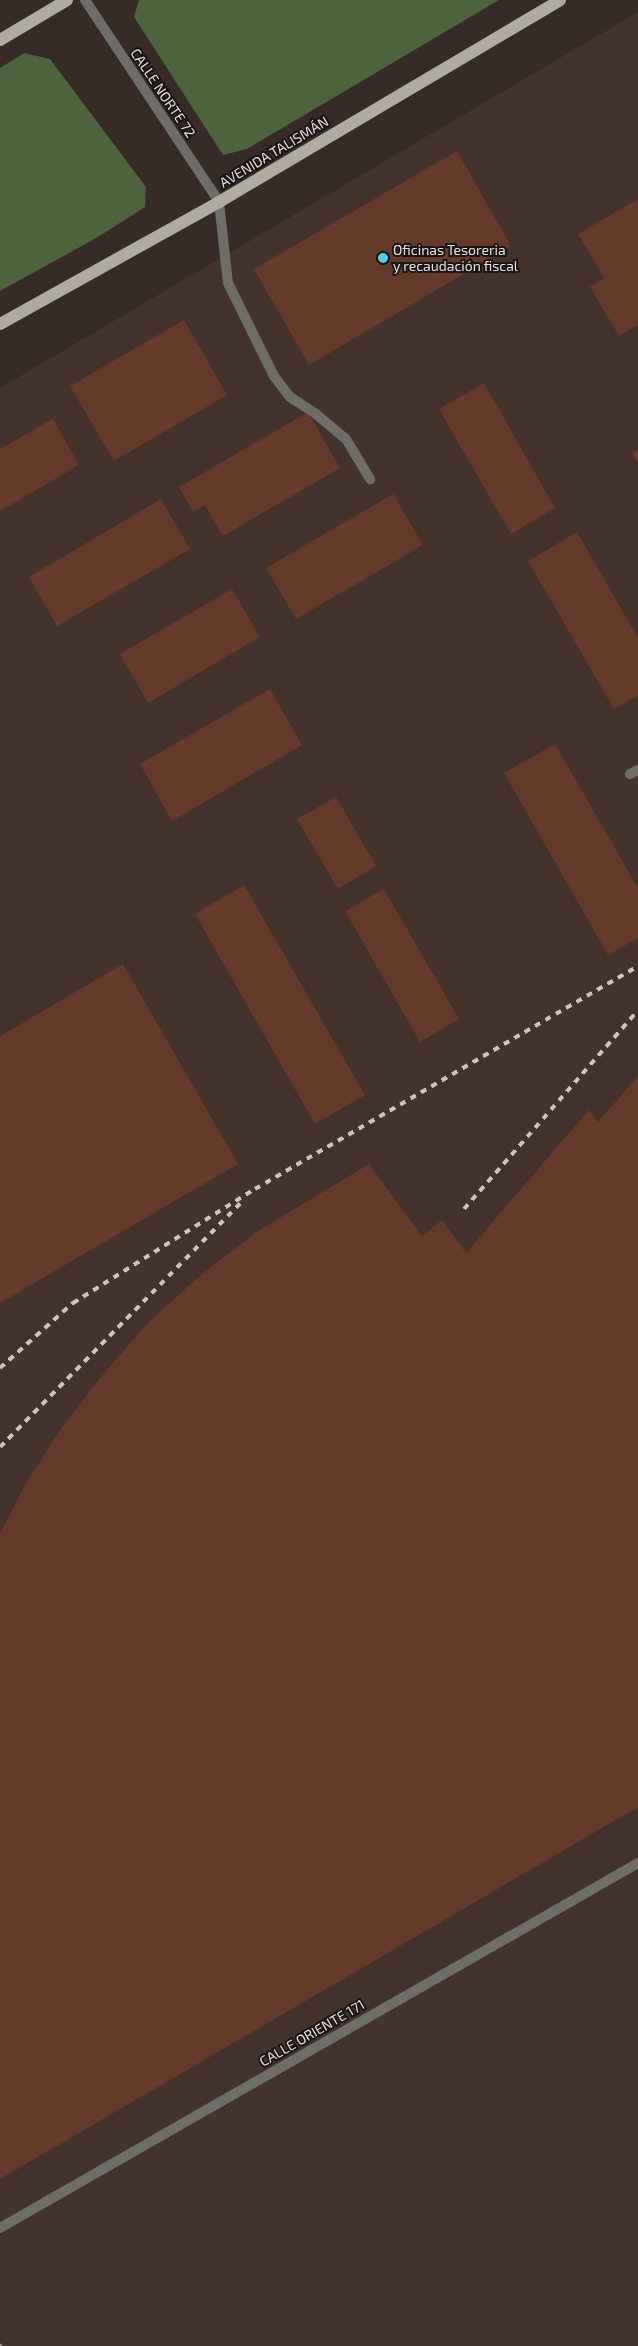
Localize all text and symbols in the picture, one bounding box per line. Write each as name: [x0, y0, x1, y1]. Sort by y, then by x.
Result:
street label: CALLE NORTE 72: [127, 45, 199, 141]
street label: AVENIDA TALISMÁN: [216, 113, 332, 191]
place label: Oficinas Tesoreria y recaudación fiscal: [393, 242, 519, 274]
marker: Oficinas Tesoreria y recaudación fiscal: [377, 252, 389, 264]
street label: CALLE ORIENTE 171: [256, 1996, 368, 2070]

